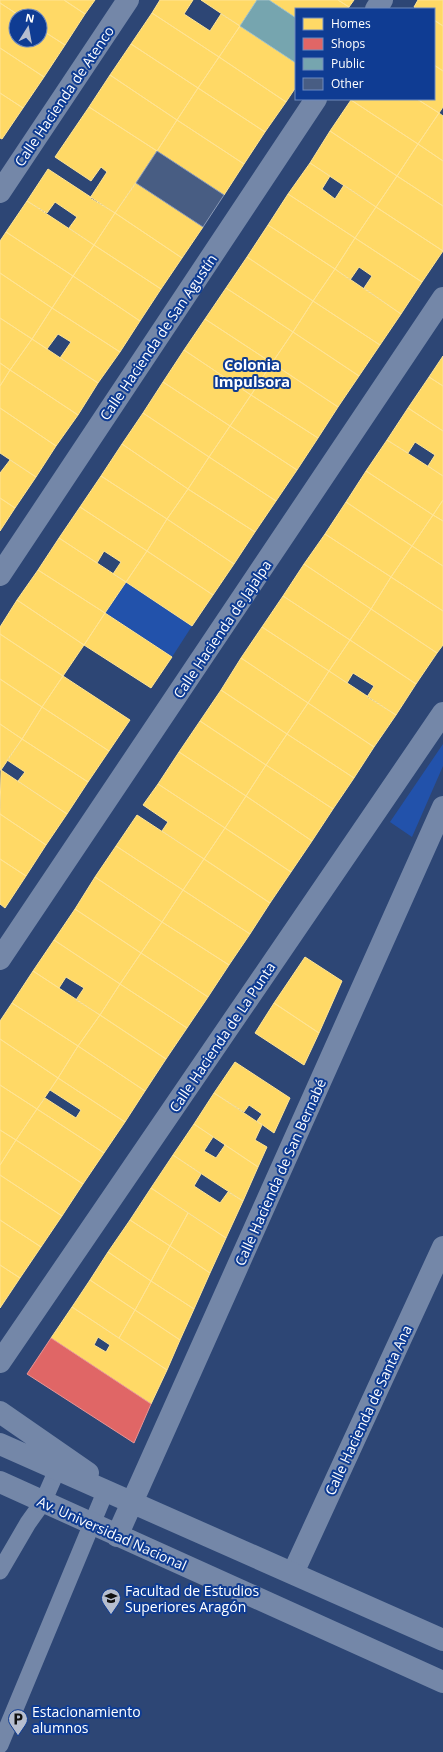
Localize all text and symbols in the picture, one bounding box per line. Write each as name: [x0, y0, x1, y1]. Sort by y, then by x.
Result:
north arrow: [8, 8, 48, 48]
legend: [295, 8, 435, 100]
text: N: [24, 9, 36, 26]
text: Homes: [331, 15, 371, 32]
street label: Calle Hacienda de Atenco: [10, 22, 118, 170]
text: Shops: [331, 35, 366, 52]
text: Public: [331, 55, 365, 72]
text: Other: [331, 75, 364, 92]
street label: Calle Hacienda de San Agustín: [95, 250, 221, 424]
district label: Colonia Impulsora: [214, 354, 290, 391]
street label: Calle Hacienda de Jajalpa: [169, 556, 275, 702]
street label: Calle Hacienda de La Punta: [165, 958, 279, 1116]
street label: Calle Hacienda de San Bernabé: [230, 1075, 330, 1269]
street label: Calle Hacienda de Santa Ana: [320, 1322, 416, 1498]
street label: Av. Universidad Nacional: [34, 1491, 190, 1575]
place label: Facultad de Estudios Superiores Aragón: [125, 1581, 259, 1616]
school or university icon: Facultad de Estudios Superiores Aragón: [100, 1587, 122, 1615]
place label: Estacionamiento alumnos: [32, 1702, 141, 1737]
parking icon: Estacionamiento alumnos: [7, 1708, 29, 1736]

